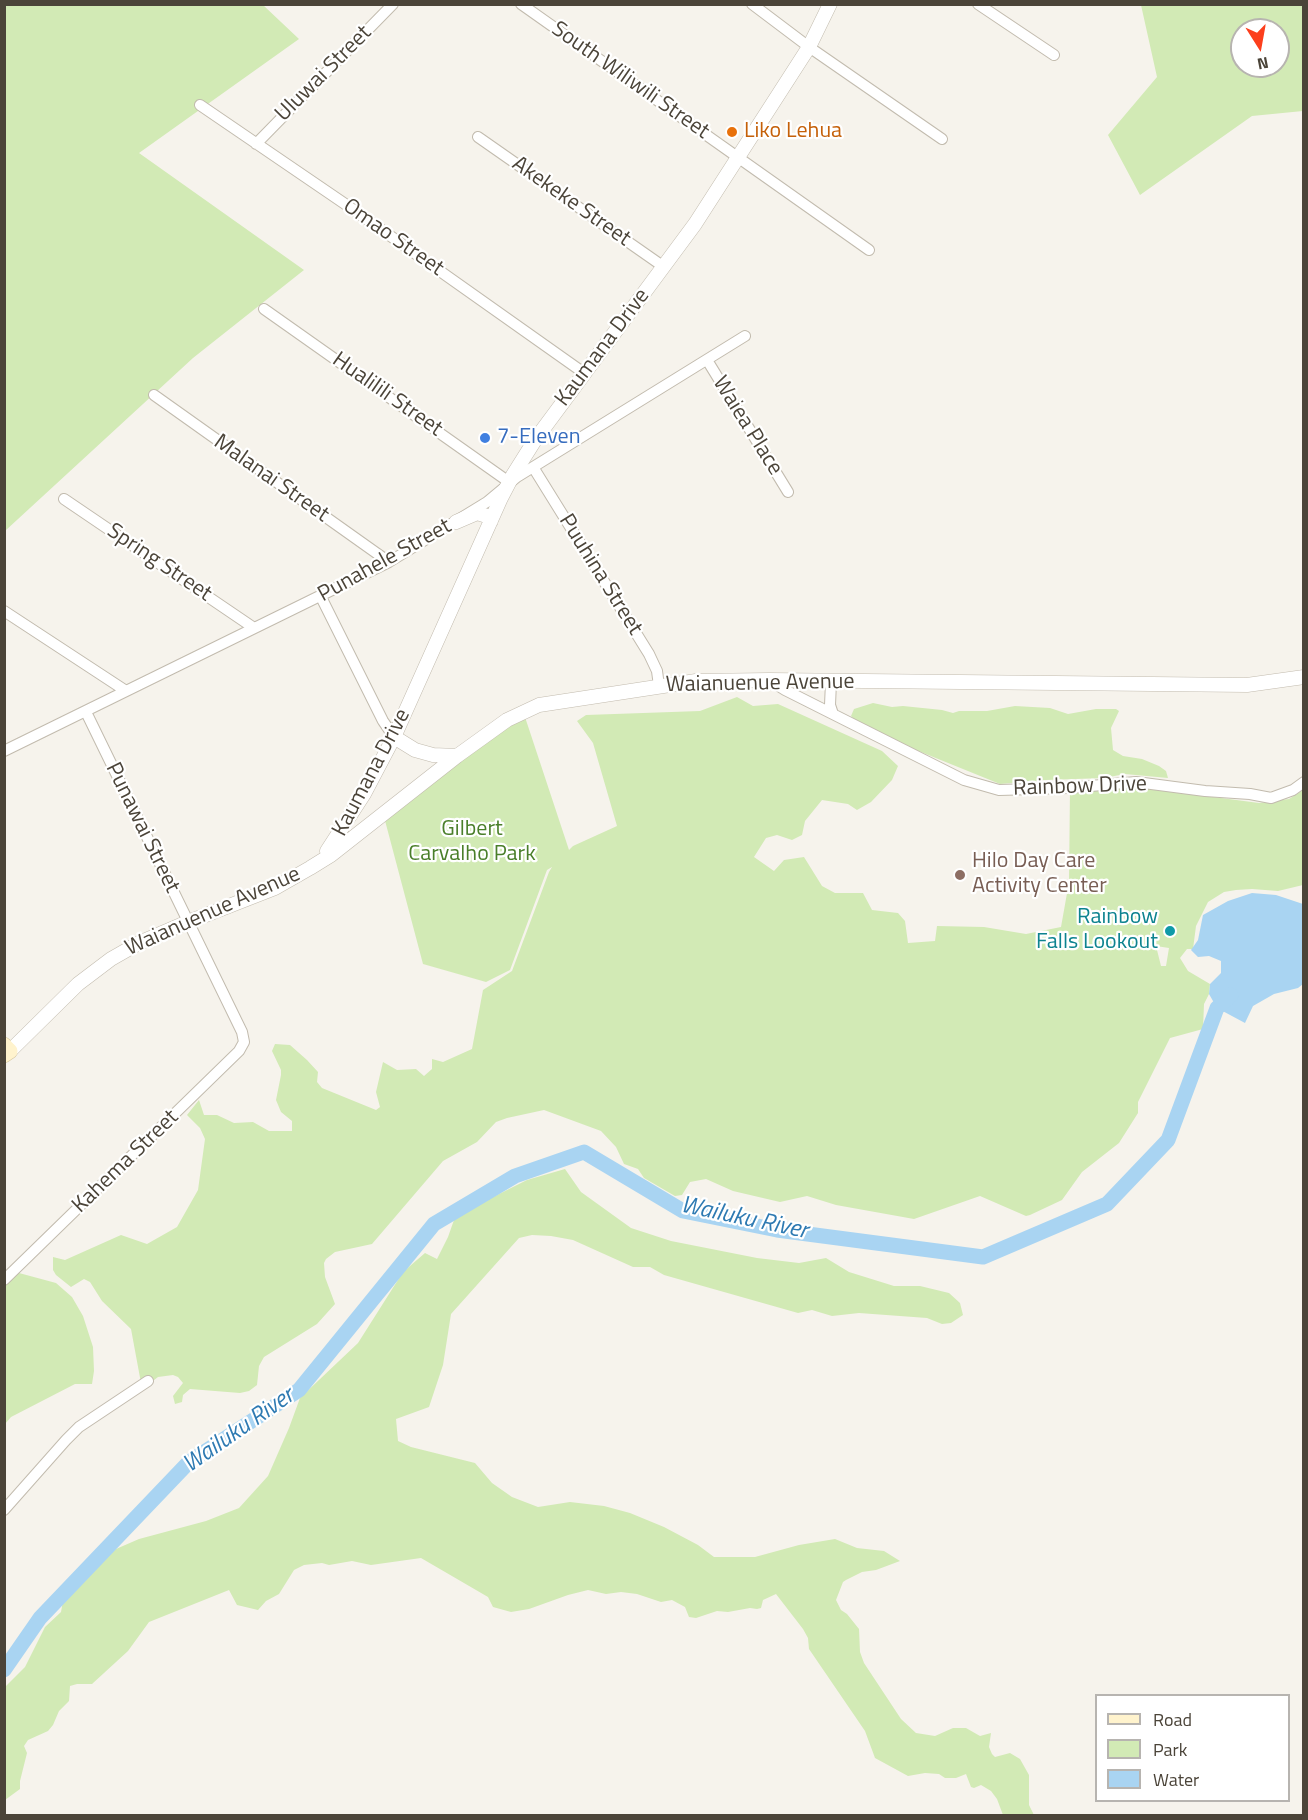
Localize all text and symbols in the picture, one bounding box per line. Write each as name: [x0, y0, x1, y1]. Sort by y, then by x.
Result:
street label: South Wiliwili Street: [546, 17, 714, 145]
north arrow: [1230, 18, 1290, 78]
street label: Uluwai Street: [270, 20, 378, 128]
text: N: [1255, 51, 1271, 77]
place label: Liko Lehua: [744, 119, 842, 145]
marker: Liko Lehua: [725, 125, 739, 139]
street label: Akekeke Street: [507, 151, 635, 253]
street label: Omao Street: [337, 194, 449, 282]
street label: Kaumana Drive: [550, 284, 656, 412]
street label: Hualilili Street: [327, 347, 447, 443]
street label: Waiea Place: [706, 372, 788, 480]
place label: 7-Eleven: [497, 425, 580, 451]
street label: Malanai Street: [208, 430, 334, 528]
marker: 7-Eleven: [478, 431, 492, 445]
street label: Puuhina Street: [552, 510, 648, 640]
street label: Punahele Street: [314, 514, 456, 608]
street label: Spring Street: [102, 518, 216, 608]
street label: Waianuenue Avenue: [665, 669, 855, 699]
street label: Kaumana Drive: [327, 705, 417, 841]
street label: Punawai Street: [99, 759, 185, 897]
street label: Rainbow Drive: [1013, 771, 1147, 803]
park label: Gilbert Carvalho Park: [408, 817, 536, 868]
place label: Hilo Day Care Activity Center: [972, 849, 1107, 900]
street label: Waianuenue Avenue: [121, 862, 305, 962]
marker: Hilo Day Care Activity Center: [953, 868, 967, 882]
place label: Rainbow Falls Lookout: [1036, 905, 1158, 956]
marker: Rainbow Falls Lookout: [1163, 924, 1177, 938]
street label: Kahema Street: [67, 1105, 185, 1219]
water label: Wailuku River: [678, 1191, 810, 1247]
water label: Wailuku River: [178, 1382, 300, 1480]
legend: [1095, 1694, 1290, 1802]
text: Road: [1153, 1706, 1192, 1733]
text: Park: [1153, 1736, 1187, 1763]
text: Water: [1153, 1766, 1199, 1793]

